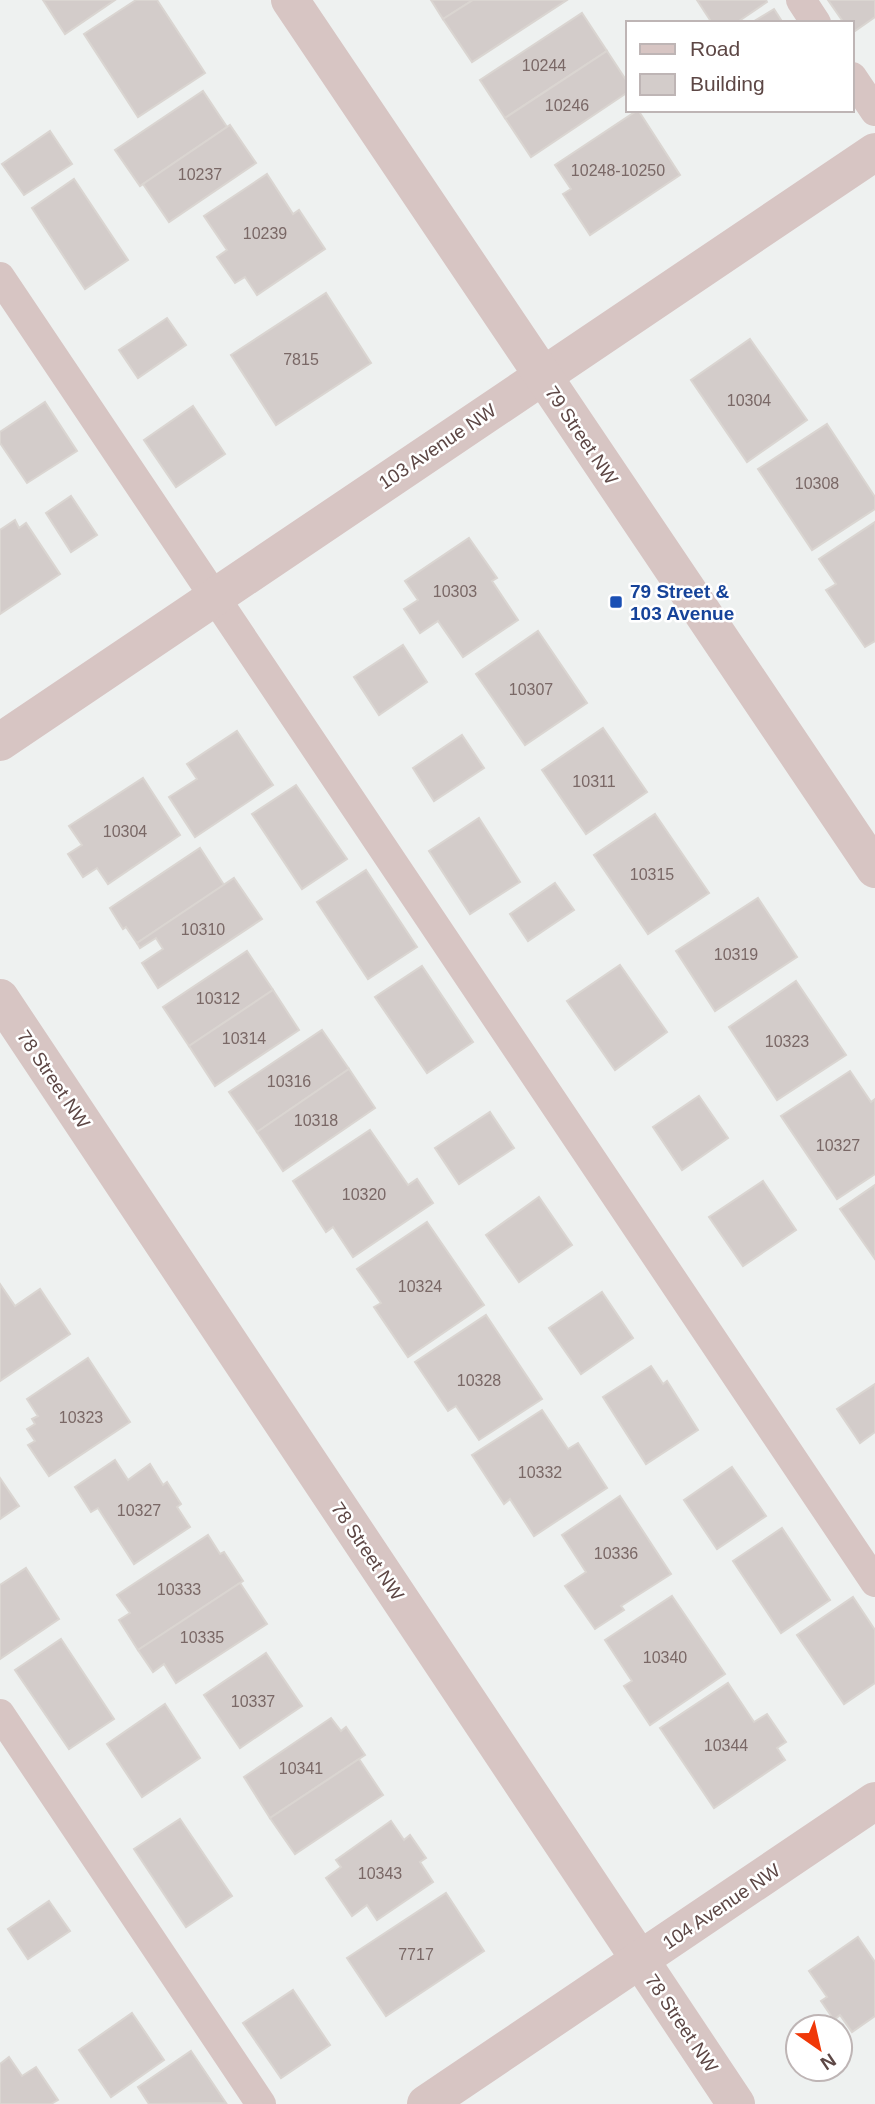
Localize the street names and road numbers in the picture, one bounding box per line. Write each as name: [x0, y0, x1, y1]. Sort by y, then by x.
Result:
street label: 79 Street NW: [541, 382, 622, 488]
street label: 103 Avenue NW: [375, 399, 500, 493]
street label: 78 Street NW: [13, 1026, 94, 1132]
street label: 78 Street NW: [327, 1498, 408, 1604]
street label: 104 Avenue NW: [659, 1859, 784, 1953]
street label: 78 Street NW: [641, 1970, 722, 2076]

